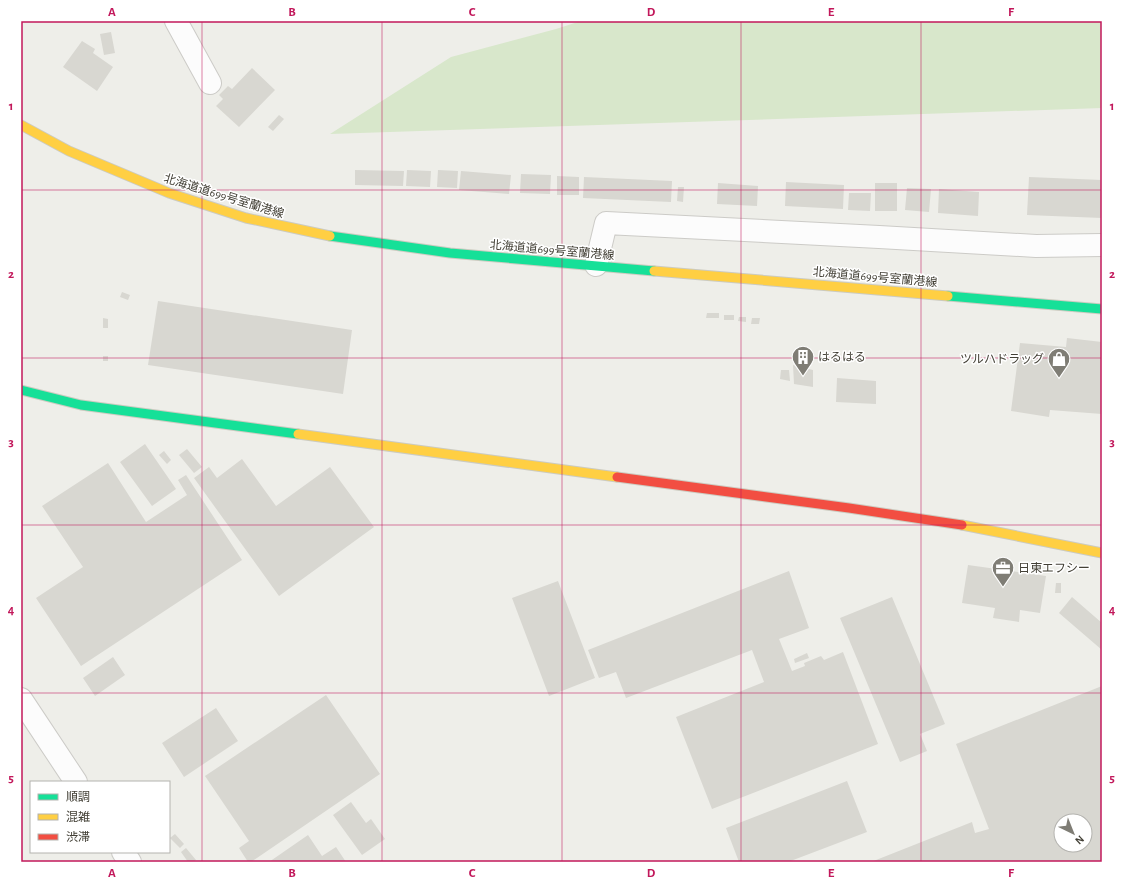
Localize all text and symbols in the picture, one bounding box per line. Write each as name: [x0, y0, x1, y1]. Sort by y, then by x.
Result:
text: A: [108, 6, 116, 19]
text: B: [288, 6, 296, 19]
text: C: [469, 6, 476, 19]
text: D: [647, 6, 656, 19]
text: E: [828, 6, 835, 19]
text: F: [1008, 6, 1015, 19]
text: 1: [9, 100, 13, 113]
text: 1: [1110, 100, 1114, 113]
street label: 北海道道699号室蘭港線: [163, 171, 286, 220]
street label: 北海道道699号室蘭港線: [489, 238, 615, 261]
street label: 北海道道699号室蘭港線: [812, 265, 938, 288]
text: 2: [8, 268, 14, 281]
text: 2: [1109, 268, 1115, 281]
building icon: はるはる: [790, 344, 816, 377]
shop icon: ツルハドラッグ: [1046, 346, 1072, 379]
place label: はるはる: [818, 351, 866, 363]
place label: ツルハドラッグ: [960, 352, 1044, 365]
text: 3: [8, 436, 14, 449]
text: 3: [1109, 436, 1115, 449]
office icon: 日東エフシー: [990, 555, 1016, 588]
place label: 日東エフシー: [1018, 562, 1090, 574]
text: 4: [8, 604, 15, 617]
text: 4: [1109, 604, 1116, 617]
text: 5: [8, 772, 14, 785]
text: 5: [1109, 772, 1115, 785]
legend: [30, 781, 170, 853]
text: 順調: [66, 791, 90, 803]
text: 混雑: [66, 810, 90, 823]
north arrow: [1053, 813, 1093, 853]
text: 渋滞: [66, 831, 90, 843]
text: N: [1073, 833, 1086, 847]
text: A: [108, 867, 116, 880]
text: B: [288, 867, 296, 880]
text: C: [469, 867, 476, 880]
text: D: [647, 867, 656, 880]
text: E: [828, 867, 835, 880]
text: F: [1008, 867, 1015, 880]

